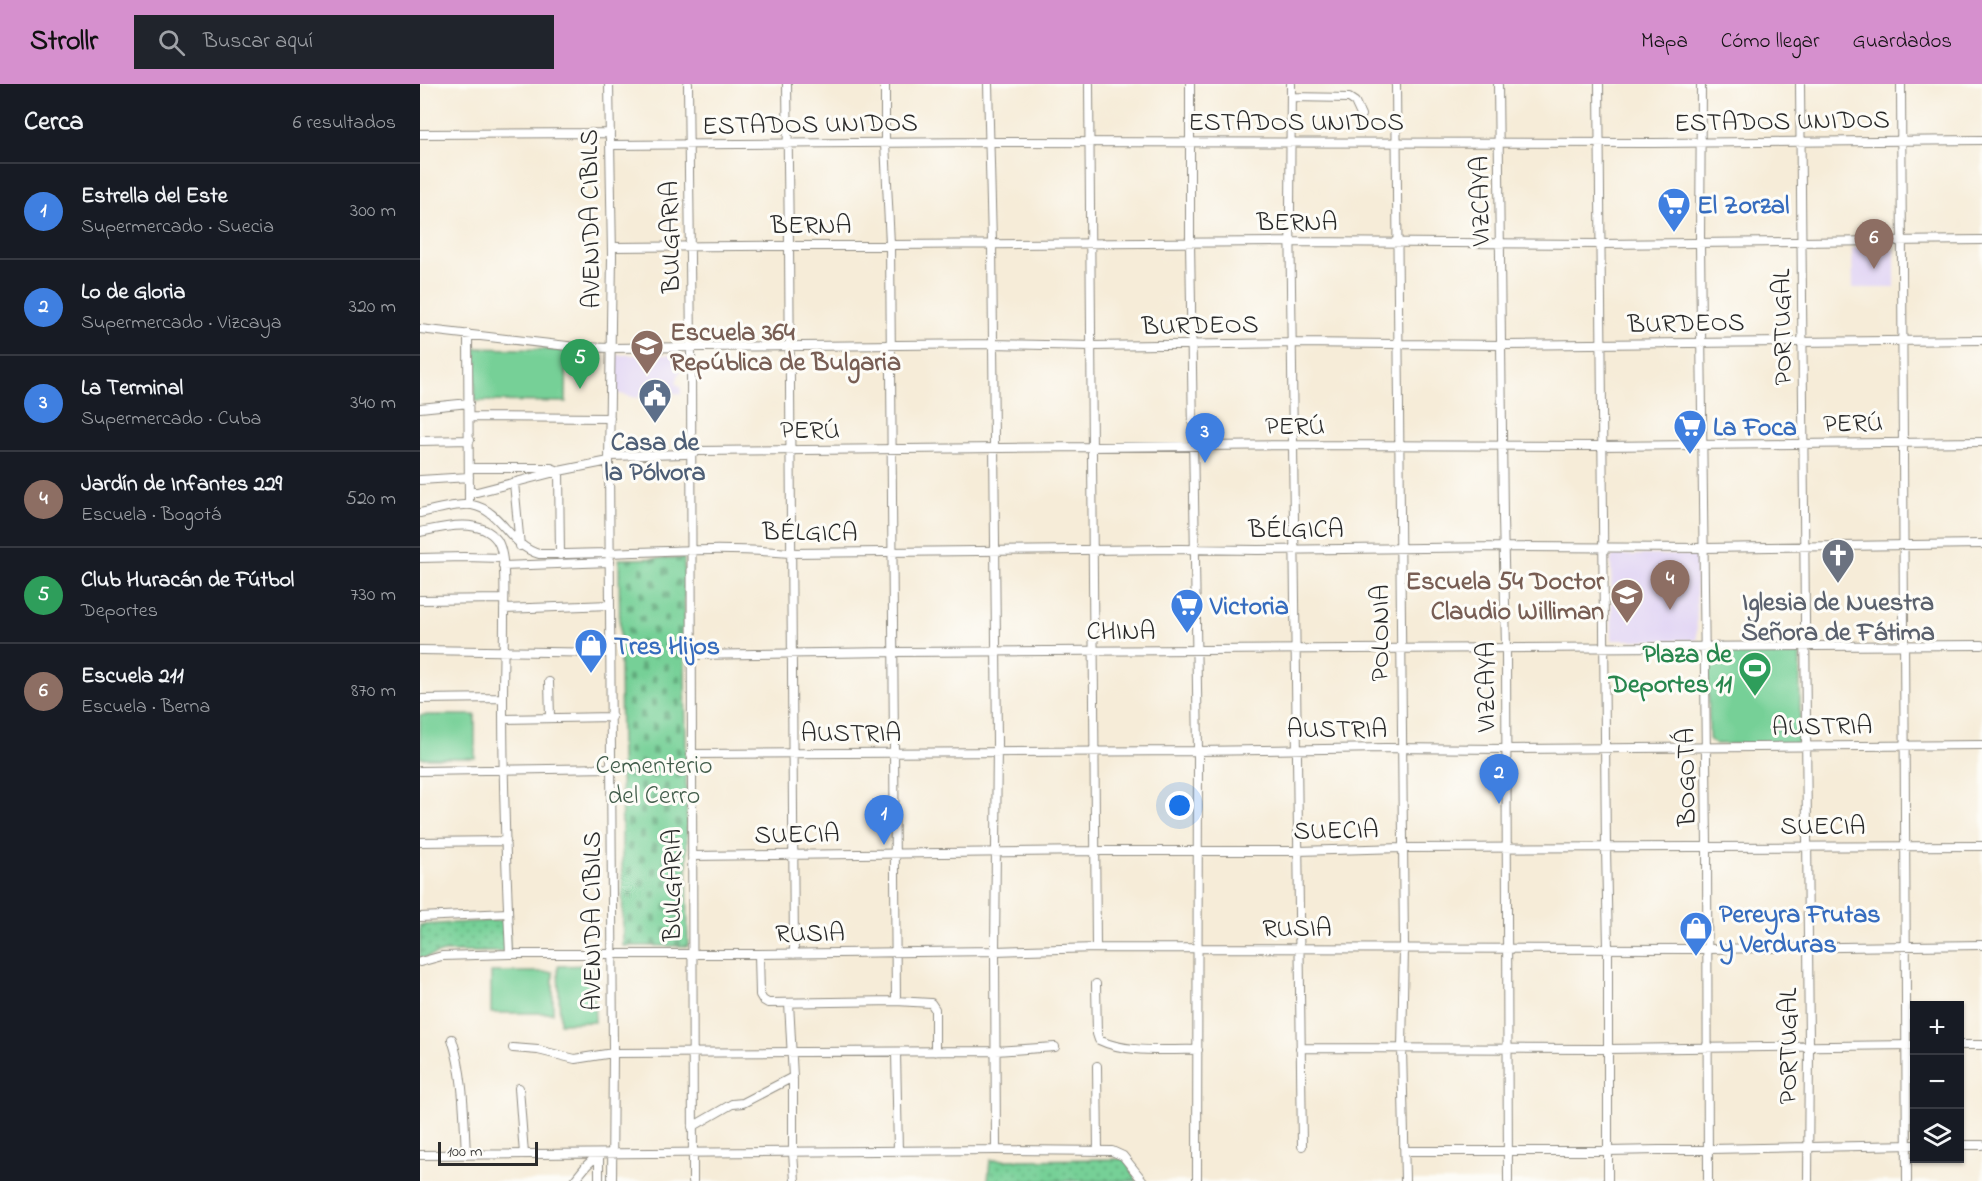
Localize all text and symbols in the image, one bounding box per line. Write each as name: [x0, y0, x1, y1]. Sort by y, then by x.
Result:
search box: [134, 15, 554, 69]
text: Strollr: [30, 22, 98, 63]
icon: search: [155, 26, 188, 59]
text: Buscar aquí: [203, 26, 313, 58]
text: Mapa: [1641, 27, 1688, 57]
text: Cómo llegar: [1721, 27, 1819, 57]
text: Guardados: [1852, 27, 1952, 57]
street label: ESTADOS UNIDOS: [1674, 102, 1890, 144]
text: Cerca: [24, 104, 84, 142]
street label: ESTADOS UNIDOS: [702, 105, 918, 147]
street label: ESTADOS UNIDOS: [1188, 105, 1404, 143]
text: 6 resultados: [293, 109, 396, 138]
street label: AVENIDA CIBILS: [571, 129, 613, 309]
street label: VIZCAYA: [1462, 155, 1502, 247]
street label: BULGARIA: [652, 180, 692, 294]
text: Estrella del Este: [81, 181, 228, 213]
supermarket icon: El Zorzal: [1656, 186, 1692, 233]
place label: El Zorzal: [1697, 188, 1789, 226]
text: 1: [40, 197, 47, 226]
text: 300 m: [350, 197, 396, 226]
street label: BERNA: [1255, 205, 1338, 243]
street label: BERNA: [769, 208, 852, 246]
text: Supermercado · Suecia: [81, 213, 274, 242]
pin: 6: [1854, 220, 1894, 269]
street label: PORTUGAL: [1764, 268, 1804, 386]
text: Lo de Gloria: [81, 277, 185, 309]
text: 2: [39, 293, 48, 322]
text: 320 m: [349, 293, 396, 322]
street label: BURDEOS: [1626, 305, 1745, 345]
street label: BURDEOS: [1140, 307, 1259, 347]
text: Supermercado · Vizcaya: [81, 309, 282, 338]
place label: Escuela 364 República de Bulgaria: [670, 315, 901, 384]
school or university icon: Escuela 364 República de Bulgaria: [629, 328, 665, 375]
pin: 5: [560, 340, 600, 389]
text: La Terminal: [81, 373, 183, 405]
public building icon: Casa de la Pólvora: [637, 377, 673, 424]
text: 3: [39, 389, 48, 418]
text: 340 m: [350, 389, 396, 418]
text: Supermercado · Cuba: [81, 405, 261, 434]
street label: PERÚ: [1823, 405, 1883, 445]
supermarket icon: La Foca: [1672, 408, 1708, 455]
street label: PERÚ: [1265, 409, 1325, 447]
place label: La Foca: [1713, 410, 1797, 448]
street label: PERÚ: [780, 413, 840, 451]
pin: 3: [1186, 414, 1224, 463]
place label: Casa de la Pólvora: [604, 425, 706, 493]
text: Jardín de Infantes 229: [81, 469, 282, 501]
text: 4: [39, 485, 48, 514]
text: 520 m: [345, 485, 396, 514]
text: Escuela · Bogotá: [81, 501, 221, 530]
street label: BÉLGICA: [1247, 512, 1344, 550]
street label: BÉLGICA: [761, 514, 858, 554]
church icon: Iglesia de Nuestra Señora de Fátima: [1820, 537, 1856, 584]
pin: 4: [1650, 560, 1690, 610]
place label: Escuela 54 Doctor Claudio Williman: [1406, 564, 1605, 632]
text: Club Huracán de Fútbol: [81, 565, 294, 597]
school or university icon: Escuela 54 Doctor Claudio Williman: [1609, 577, 1645, 624]
text: 5: [38, 581, 49, 610]
text: 730 m: [350, 581, 396, 610]
street label: POLONIA: [1363, 585, 1401, 681]
place label: Iglesia de Nuestra Señora de Fátima: [1741, 585, 1935, 653]
supermarket icon: Victoria: [1169, 587, 1205, 634]
place label: Victoria: [1209, 589, 1289, 627]
text: Deportes: [81, 597, 158, 626]
street label: CHINA: [1086, 614, 1156, 652]
shop icon: Tres Hijos: [573, 627, 609, 674]
place label: Tres Hijos: [614, 629, 720, 667]
place label: Plaza de Deportes 11: [1608, 637, 1733, 705]
street label: VIZCAYA: [1469, 642, 1507, 733]
sports icon: Plaza de Deportes 11: [1737, 650, 1773, 697]
text: Escuela 211: [81, 661, 184, 693]
text: 6: [39, 677, 48, 706]
text: 870 m: [351, 677, 396, 706]
text: Escuela · Berna: [81, 693, 210, 722]
street label: AUSTRIA: [1771, 708, 1873, 748]
street label: AUSTRIA: [1287, 712, 1387, 750]
street label: AUSTRIA: [801, 716, 901, 754]
street label: BOGOTÁ: [1668, 728, 1708, 827]
park label: Cementerio del Cerro: [595, 748, 713, 816]
pin: 2: [1480, 754, 1518, 804]
your location: [1165, 791, 1194, 820]
pin: 1: [864, 796, 904, 845]
street label: SUECIA: [1780, 809, 1866, 847]
street label: SUECIA: [1293, 812, 1379, 852]
street label: SUECIA: [754, 816, 840, 856]
street label: BULGARIA: [655, 829, 693, 942]
street label: AVENIDA CIBILS: [575, 831, 613, 1011]
place label: Pereyra Frutas y Verduras: [1719, 897, 1881, 965]
shop icon: Pereyra Frutas y Verduras: [1678, 910, 1714, 957]
street label: RUSIA: [1262, 911, 1332, 949]
street label: RUSIA: [775, 915, 845, 955]
street label: PORTUGAL: [1771, 987, 1809, 1104]
map controls: [1910, 1001, 1964, 1163]
button: +: [1910, 1001, 1964, 1055]
button: −: [1910, 1055, 1964, 1109]
button: layers: [1910, 1109, 1964, 1163]
scale bar: [438, 1139, 538, 1166]
text: 100 m: [447, 1140, 482, 1164]

